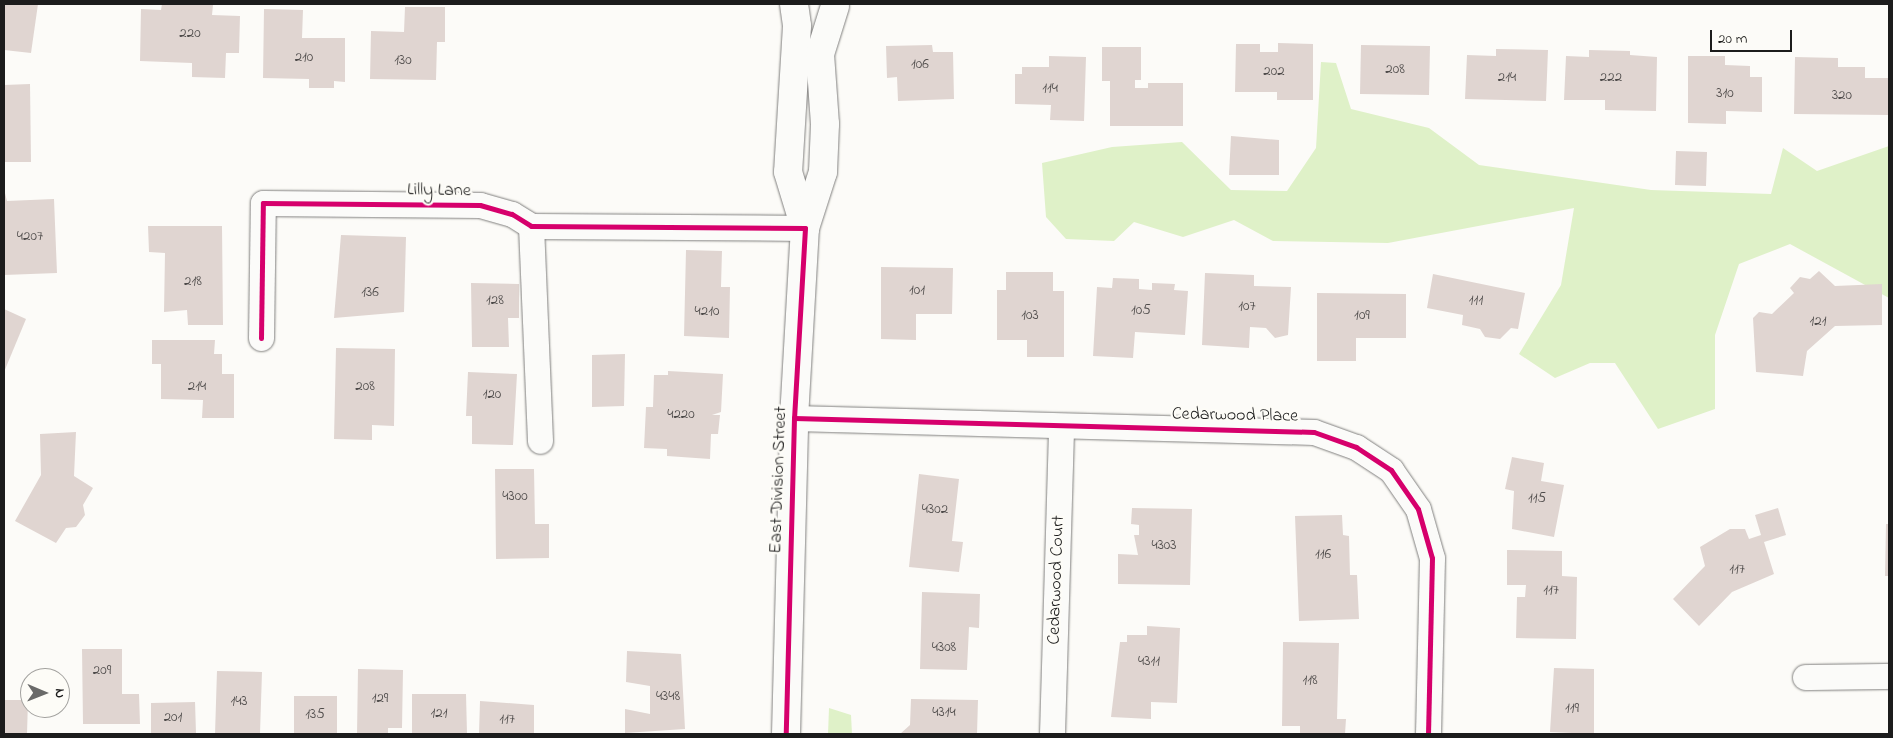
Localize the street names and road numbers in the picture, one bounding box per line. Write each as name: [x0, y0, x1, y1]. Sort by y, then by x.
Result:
street label: Lilly Lane: [407, 180, 471, 202]
street label: Cedarwood Place: [1172, 404, 1298, 428]
street label: East Division Street: [766, 406, 792, 554]
street label: Cedarwood Court: [1044, 515, 1070, 645]

